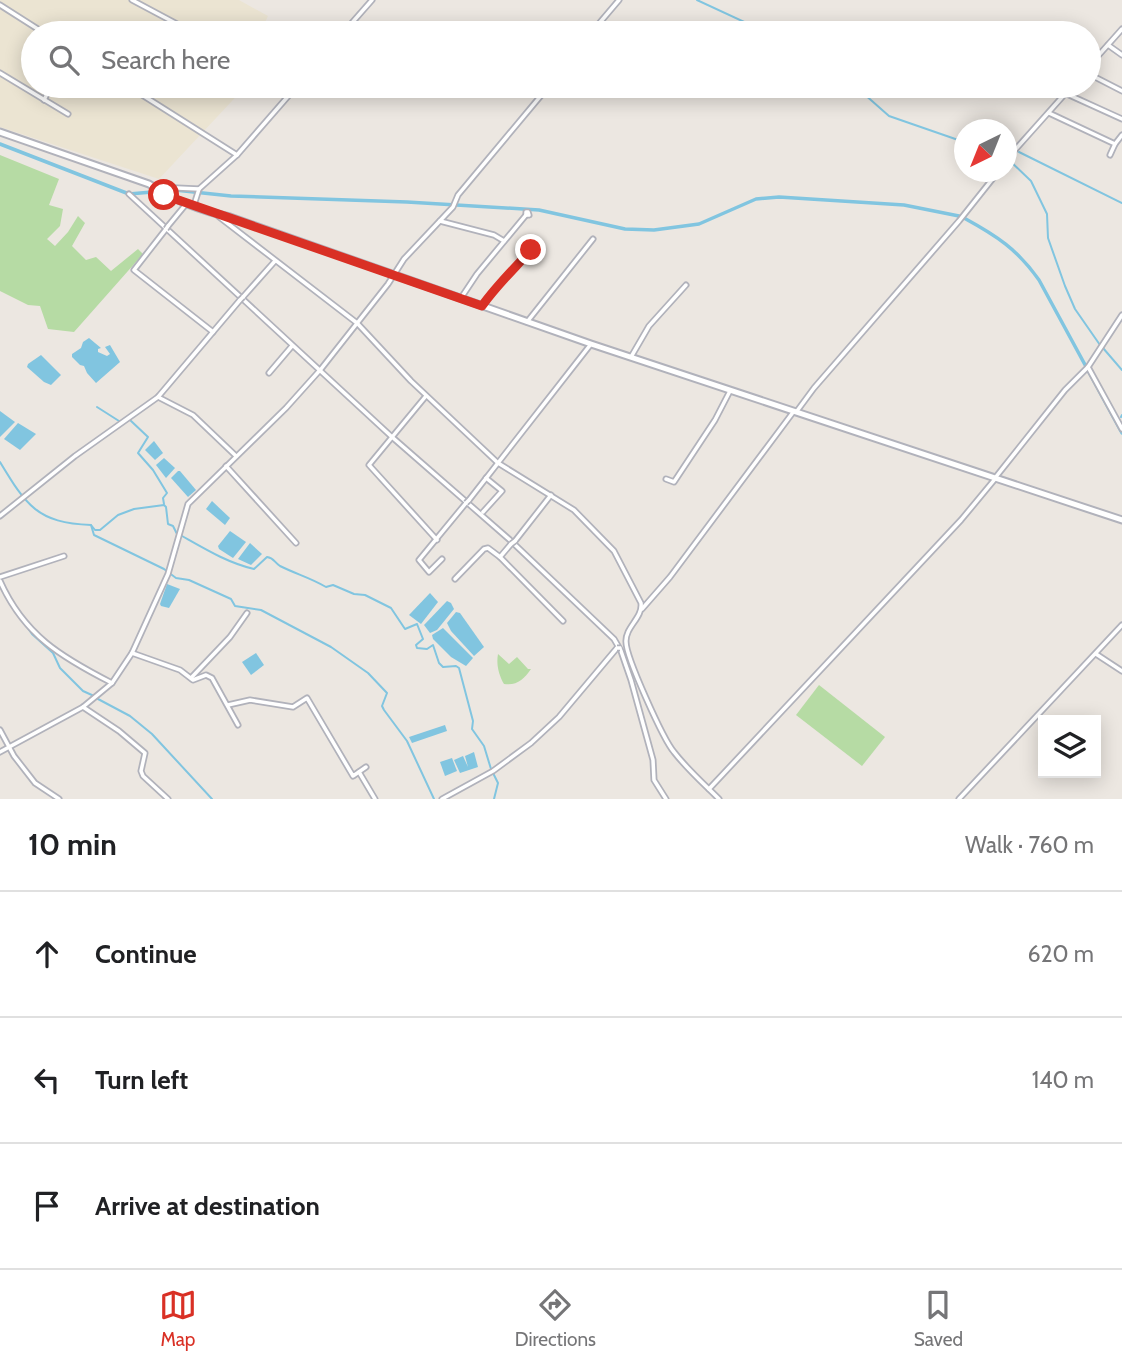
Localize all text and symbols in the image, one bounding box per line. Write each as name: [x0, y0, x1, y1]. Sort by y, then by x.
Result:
search box: [21, 21, 1101, 98]
icon: search: [45, 41, 83, 79]
text: Search here: [101, 44, 230, 76]
north arrow: [954, 119, 1017, 182]
route start: [148, 179, 179, 210]
route end: [515, 234, 546, 265]
map controls: [1038, 715, 1101, 778]
button: layers: [1038, 715, 1101, 778]
text: 10 min: [28, 826, 117, 863]
text: Walk · 760 m: [965, 831, 1094, 859]
icon: ahead: [28, 935, 66, 973]
text: Continue: [95, 938, 197, 970]
text: 620 m: [1027, 940, 1094, 968]
icon: left: [28, 1061, 66, 1099]
text: Turn left: [95, 1064, 188, 1096]
text: 140 m: [1032, 1066, 1094, 1094]
icon: arrive: [28, 1187, 66, 1225]
text: Arrive at destination: [95, 1190, 320, 1222]
tab: Map: [159, 1286, 197, 1351]
tab: Directions: [515, 1286, 596, 1351]
tab: Saved: [914, 1286, 963, 1351]

